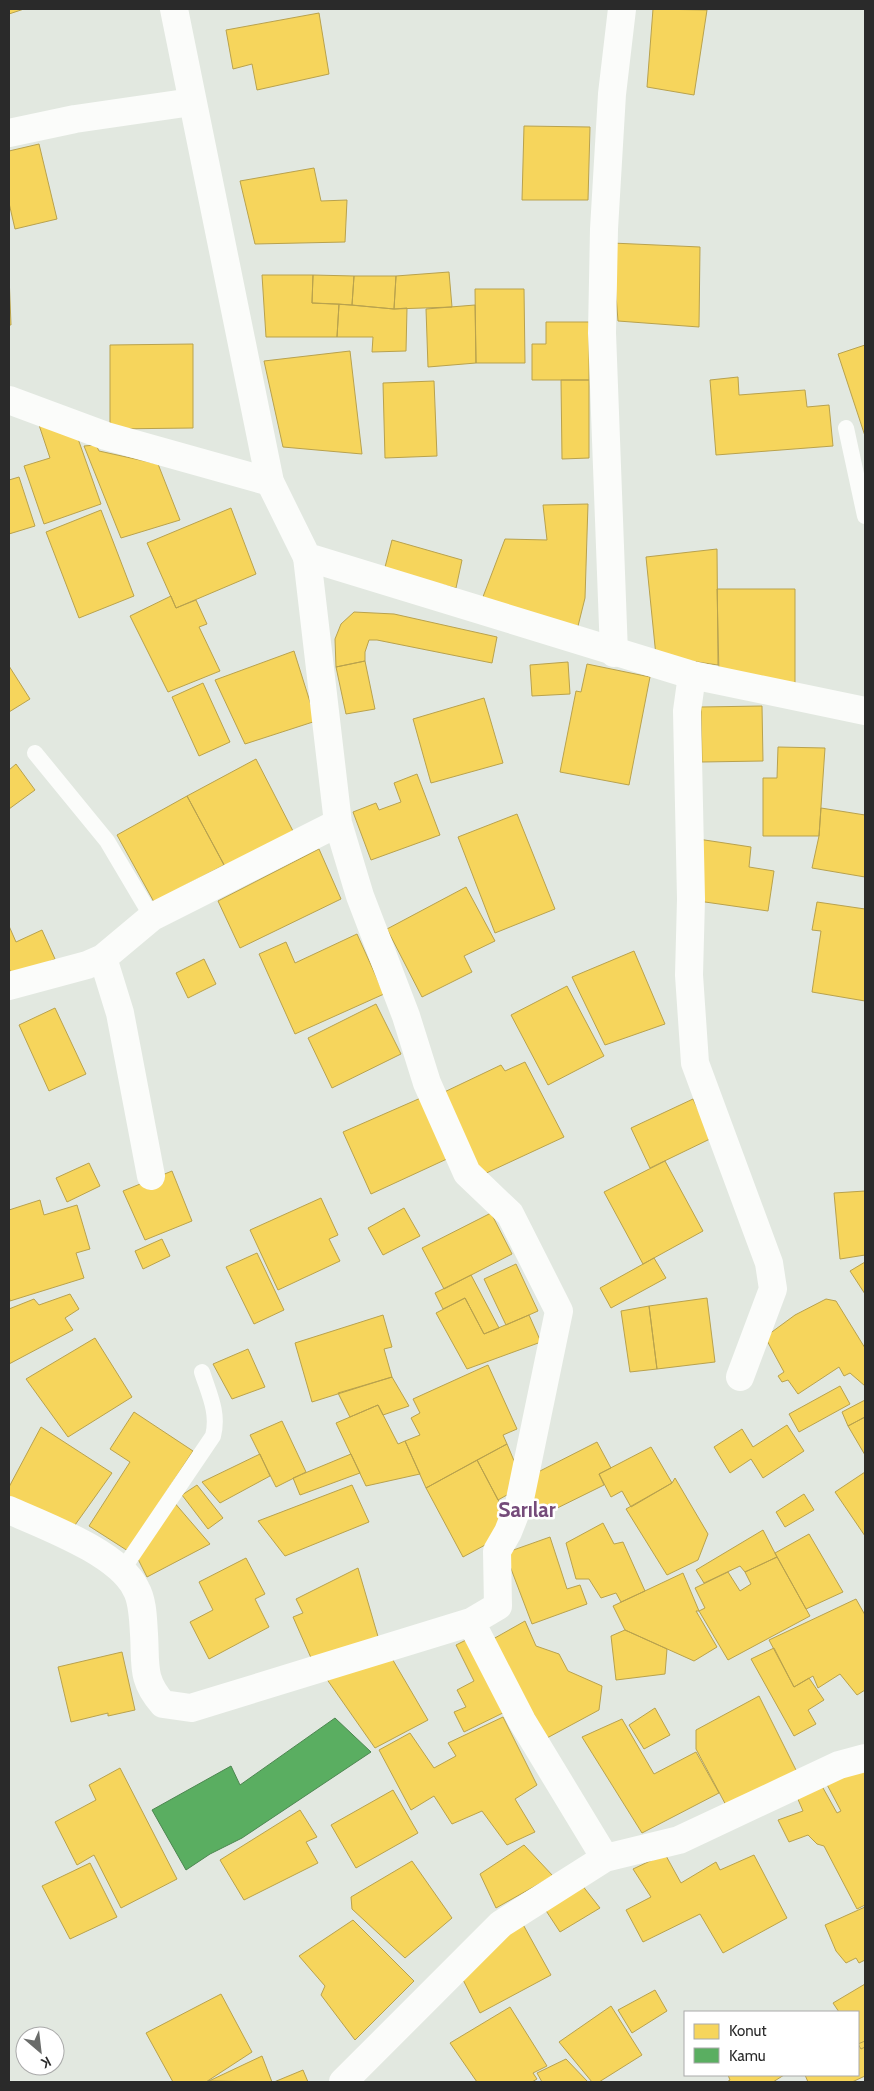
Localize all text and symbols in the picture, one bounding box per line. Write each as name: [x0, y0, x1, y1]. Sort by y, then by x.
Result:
district label: Sarılar: [498, 1497, 556, 1522]
legend: [684, 2011, 859, 2076]
text: Konut: [729, 2022, 767, 2040]
north arrow: [15, 2026, 65, 2076]
text: Kamu: [729, 2047, 766, 2065]
text: K: [38, 2052, 54, 2073]

